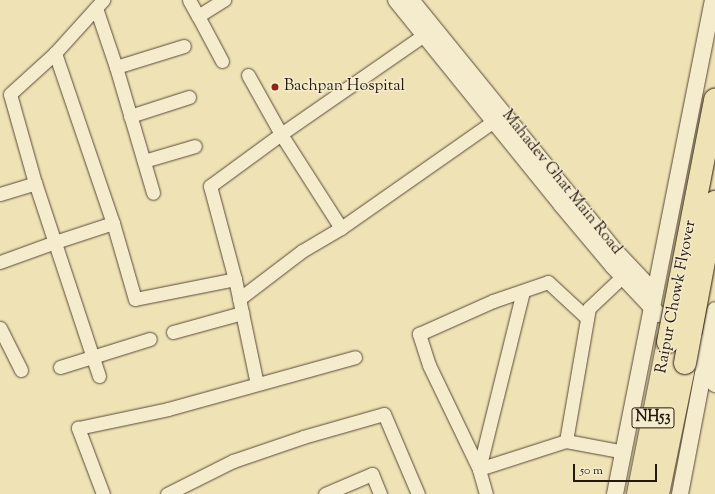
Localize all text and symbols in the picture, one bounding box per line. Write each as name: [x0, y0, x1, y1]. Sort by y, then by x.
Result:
place label: Bachpan Hospital: [284, 77, 405, 97]
marker: Bachpan Hospital: [269, 81, 281, 93]
street label: Mahadev Ghat Main Road: [497, 107, 625, 259]
street label: Raipur Chowk Flyover: [653, 219, 701, 375]
road number: NH53: [631, 405, 675, 431]
scale bar: [575, 456, 659, 482]
text: 50 m: [580, 462, 603, 480]

